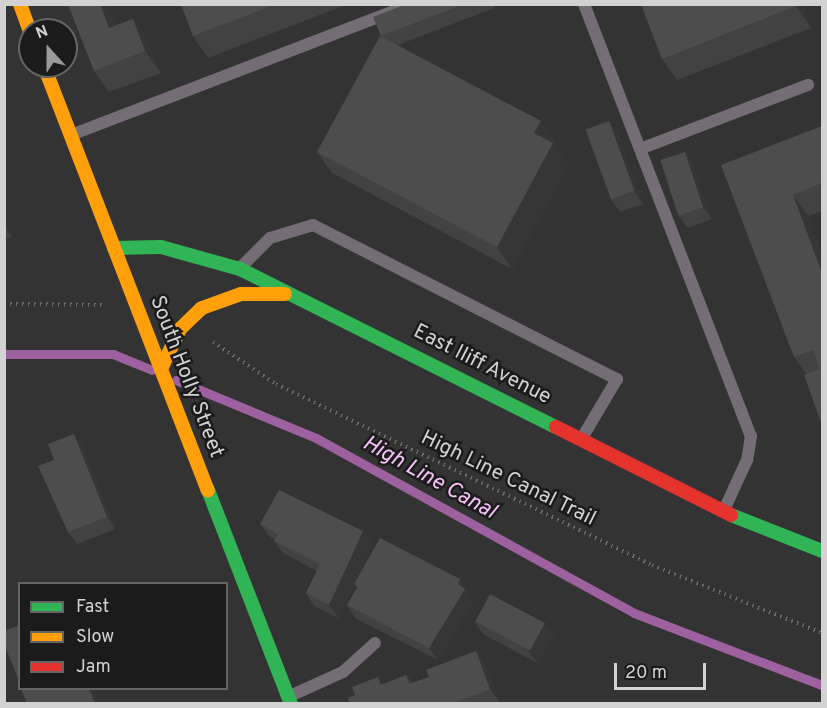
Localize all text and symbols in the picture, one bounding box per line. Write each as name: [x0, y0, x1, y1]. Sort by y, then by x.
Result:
north arrow: [18, 18, 78, 78]
text: N: [33, 22, 51, 44]
street label: South Holly Street: [144, 293, 228, 461]
street label: East Iliff Avenue: [409, 319, 555, 411]
street label: High Line Canal Trail: [416, 426, 600, 532]
water label: High Line Canal: [358, 430, 500, 526]
legend: [18, 582, 228, 690]
text: Fast: [76, 596, 109, 619]
text: Slow: [76, 626, 114, 649]
scale bar: [617, 651, 708, 689]
text: Jam: [76, 656, 111, 679]
text: 20 m: [625, 662, 667, 685]

